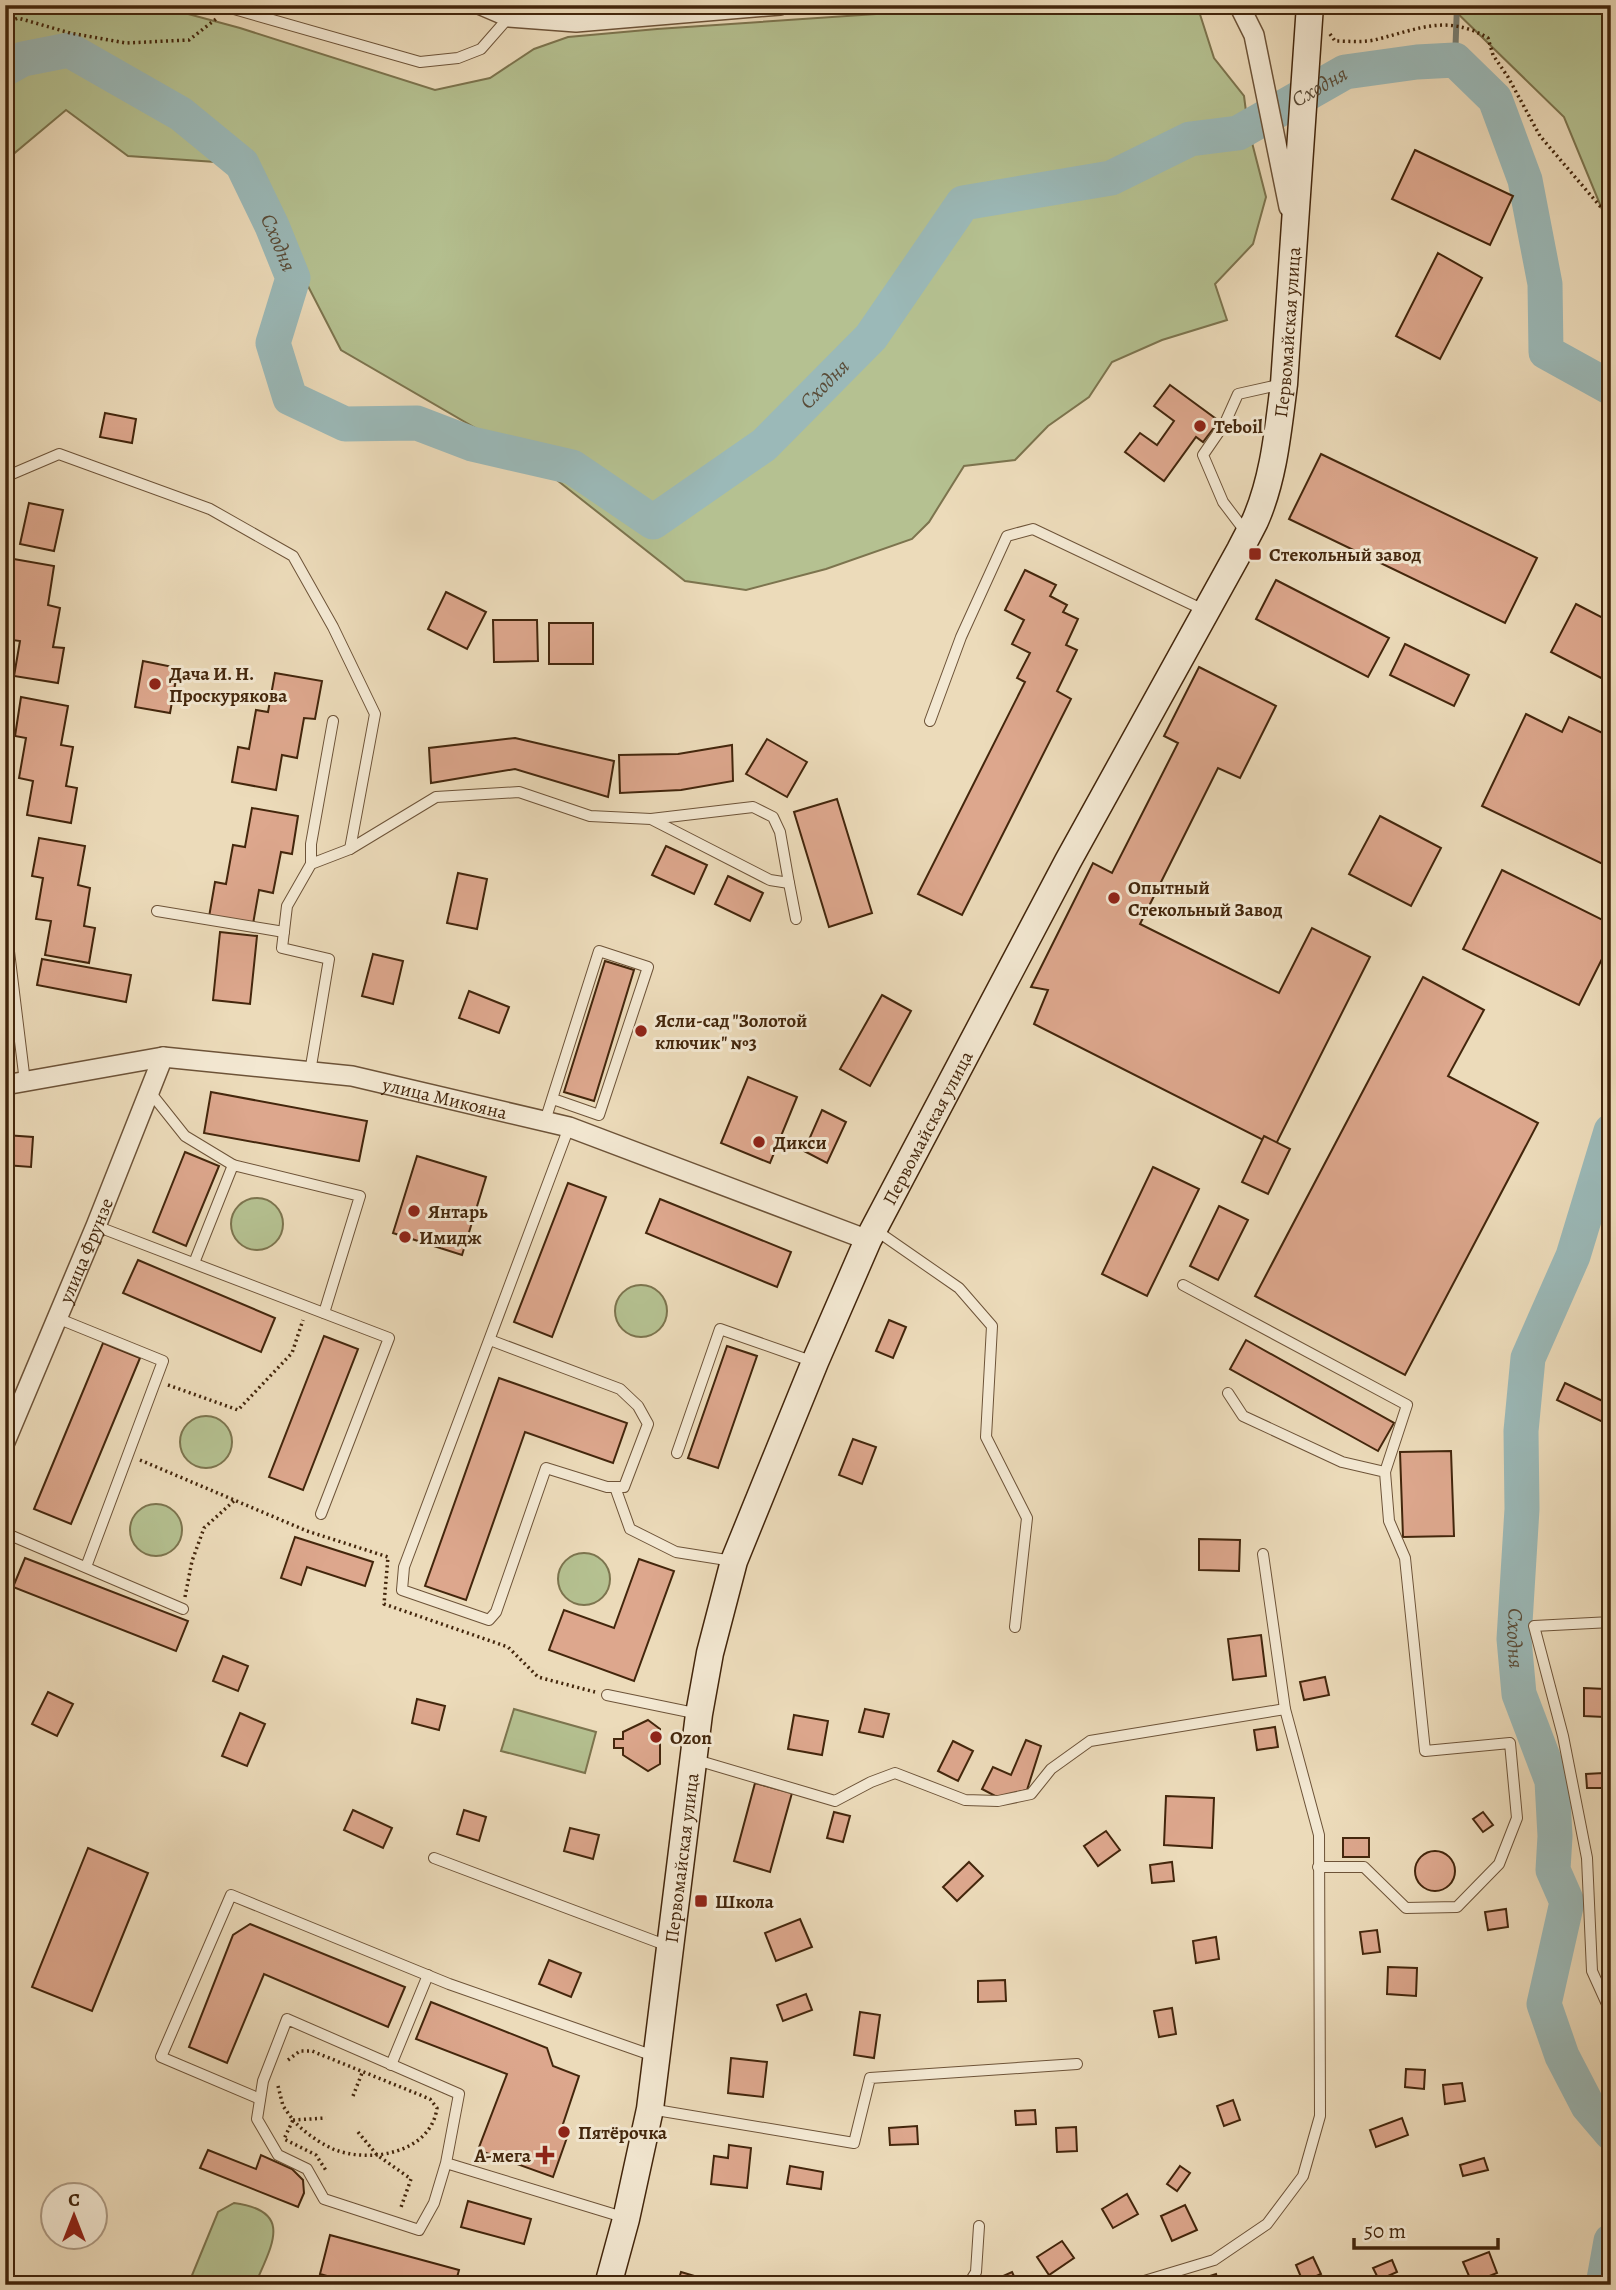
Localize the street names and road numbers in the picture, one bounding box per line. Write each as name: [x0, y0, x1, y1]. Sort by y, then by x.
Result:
street label: Первомайская улица: [1268, 246, 1307, 419]
street label: Первомайская улица: [877, 1046, 980, 1210]
street label: улица Микояна: [379, 1071, 510, 1126]
street label: улица Фрунзе: [53, 1194, 120, 1308]
street label: Первомайская улица: [659, 1771, 706, 1945]

